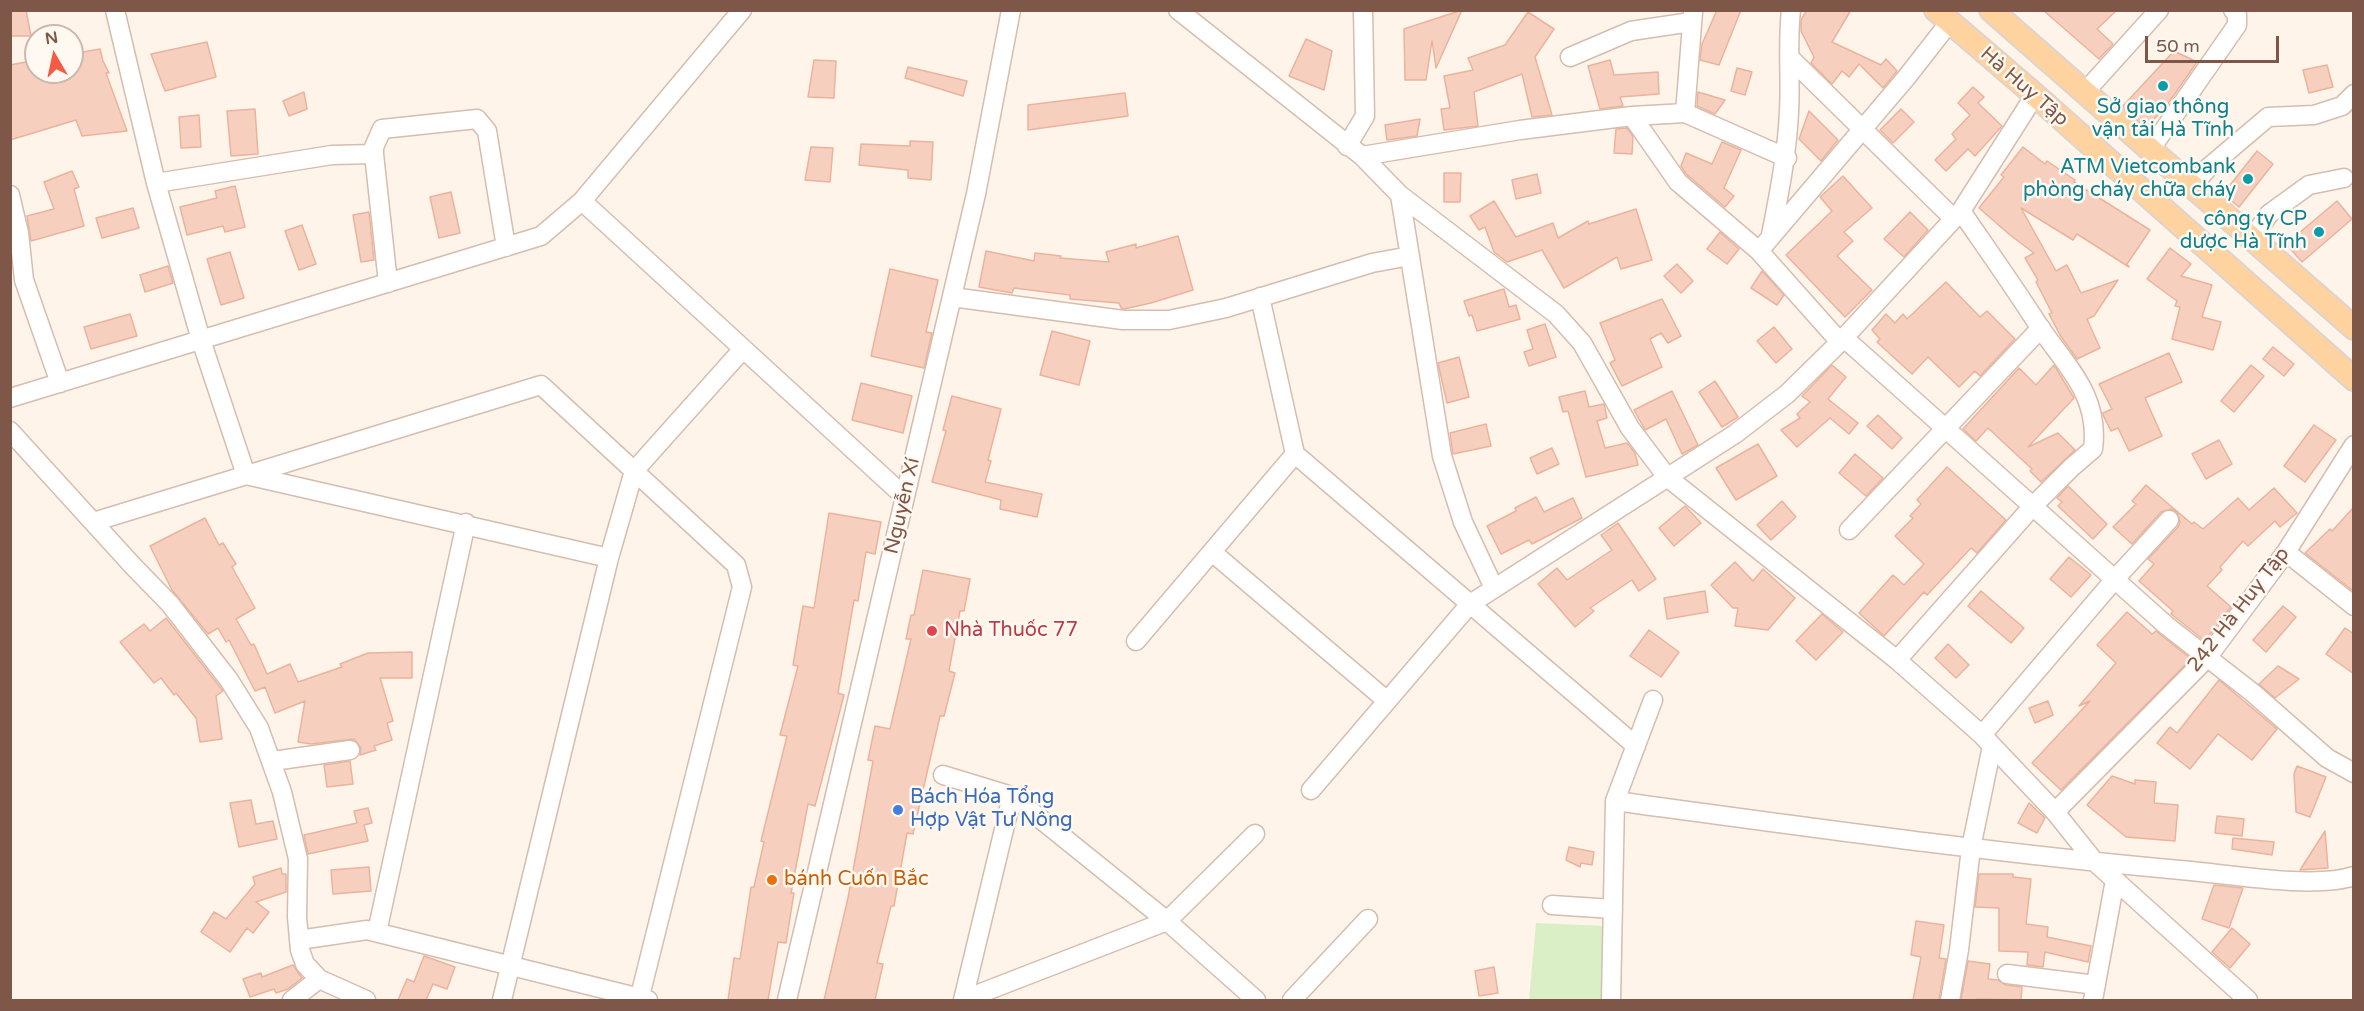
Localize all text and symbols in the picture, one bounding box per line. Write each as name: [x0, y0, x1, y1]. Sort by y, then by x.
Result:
north arrow: [24, 24, 84, 84]
scale bar: [2148, 24, 2282, 62]
text: N: [44, 27, 59, 49]
text: 50 m: [2156, 35, 2200, 57]
street label: Hà Huy Tập: [1975, 42, 2073, 132]
marker: Sở giao thông vận tải Hà Tĩnh: [2156, 79, 2170, 93]
place label: Sở giao thông vận tải Hà Tĩnh: [2092, 96, 2234, 143]
place label: ATM Vietcombank phòng cháy chữa cháy: [2023, 156, 2236, 203]
marker: ATM Vietcombank phòng cháy chữa cháy: [2241, 172, 2255, 186]
place label: công ty CP dược Hà Tĩnh: [2180, 208, 2307, 255]
marker: công ty CP dược Hà Tĩnh: [2312, 225, 2326, 239]
street label: Nguyễn Xí: [880, 455, 926, 557]
street label: 242 Hà Huy Tập: [2183, 543, 2295, 677]
place label: Nhà Thuốc 77: [944, 619, 1078, 643]
marker: Nhà Thuốc 77: [925, 624, 939, 638]
place label: Bách Hóa Tổng Hợp Vật Tư Nông: [910, 786, 1073, 833]
marker: Bách Hóa Tổng Hợp Vật Tư Nông: [891, 803, 905, 817]
place label: bánh Cuốn Bắc: [784, 868, 929, 892]
marker: bánh Cuốn Bắc: [765, 873, 779, 887]

